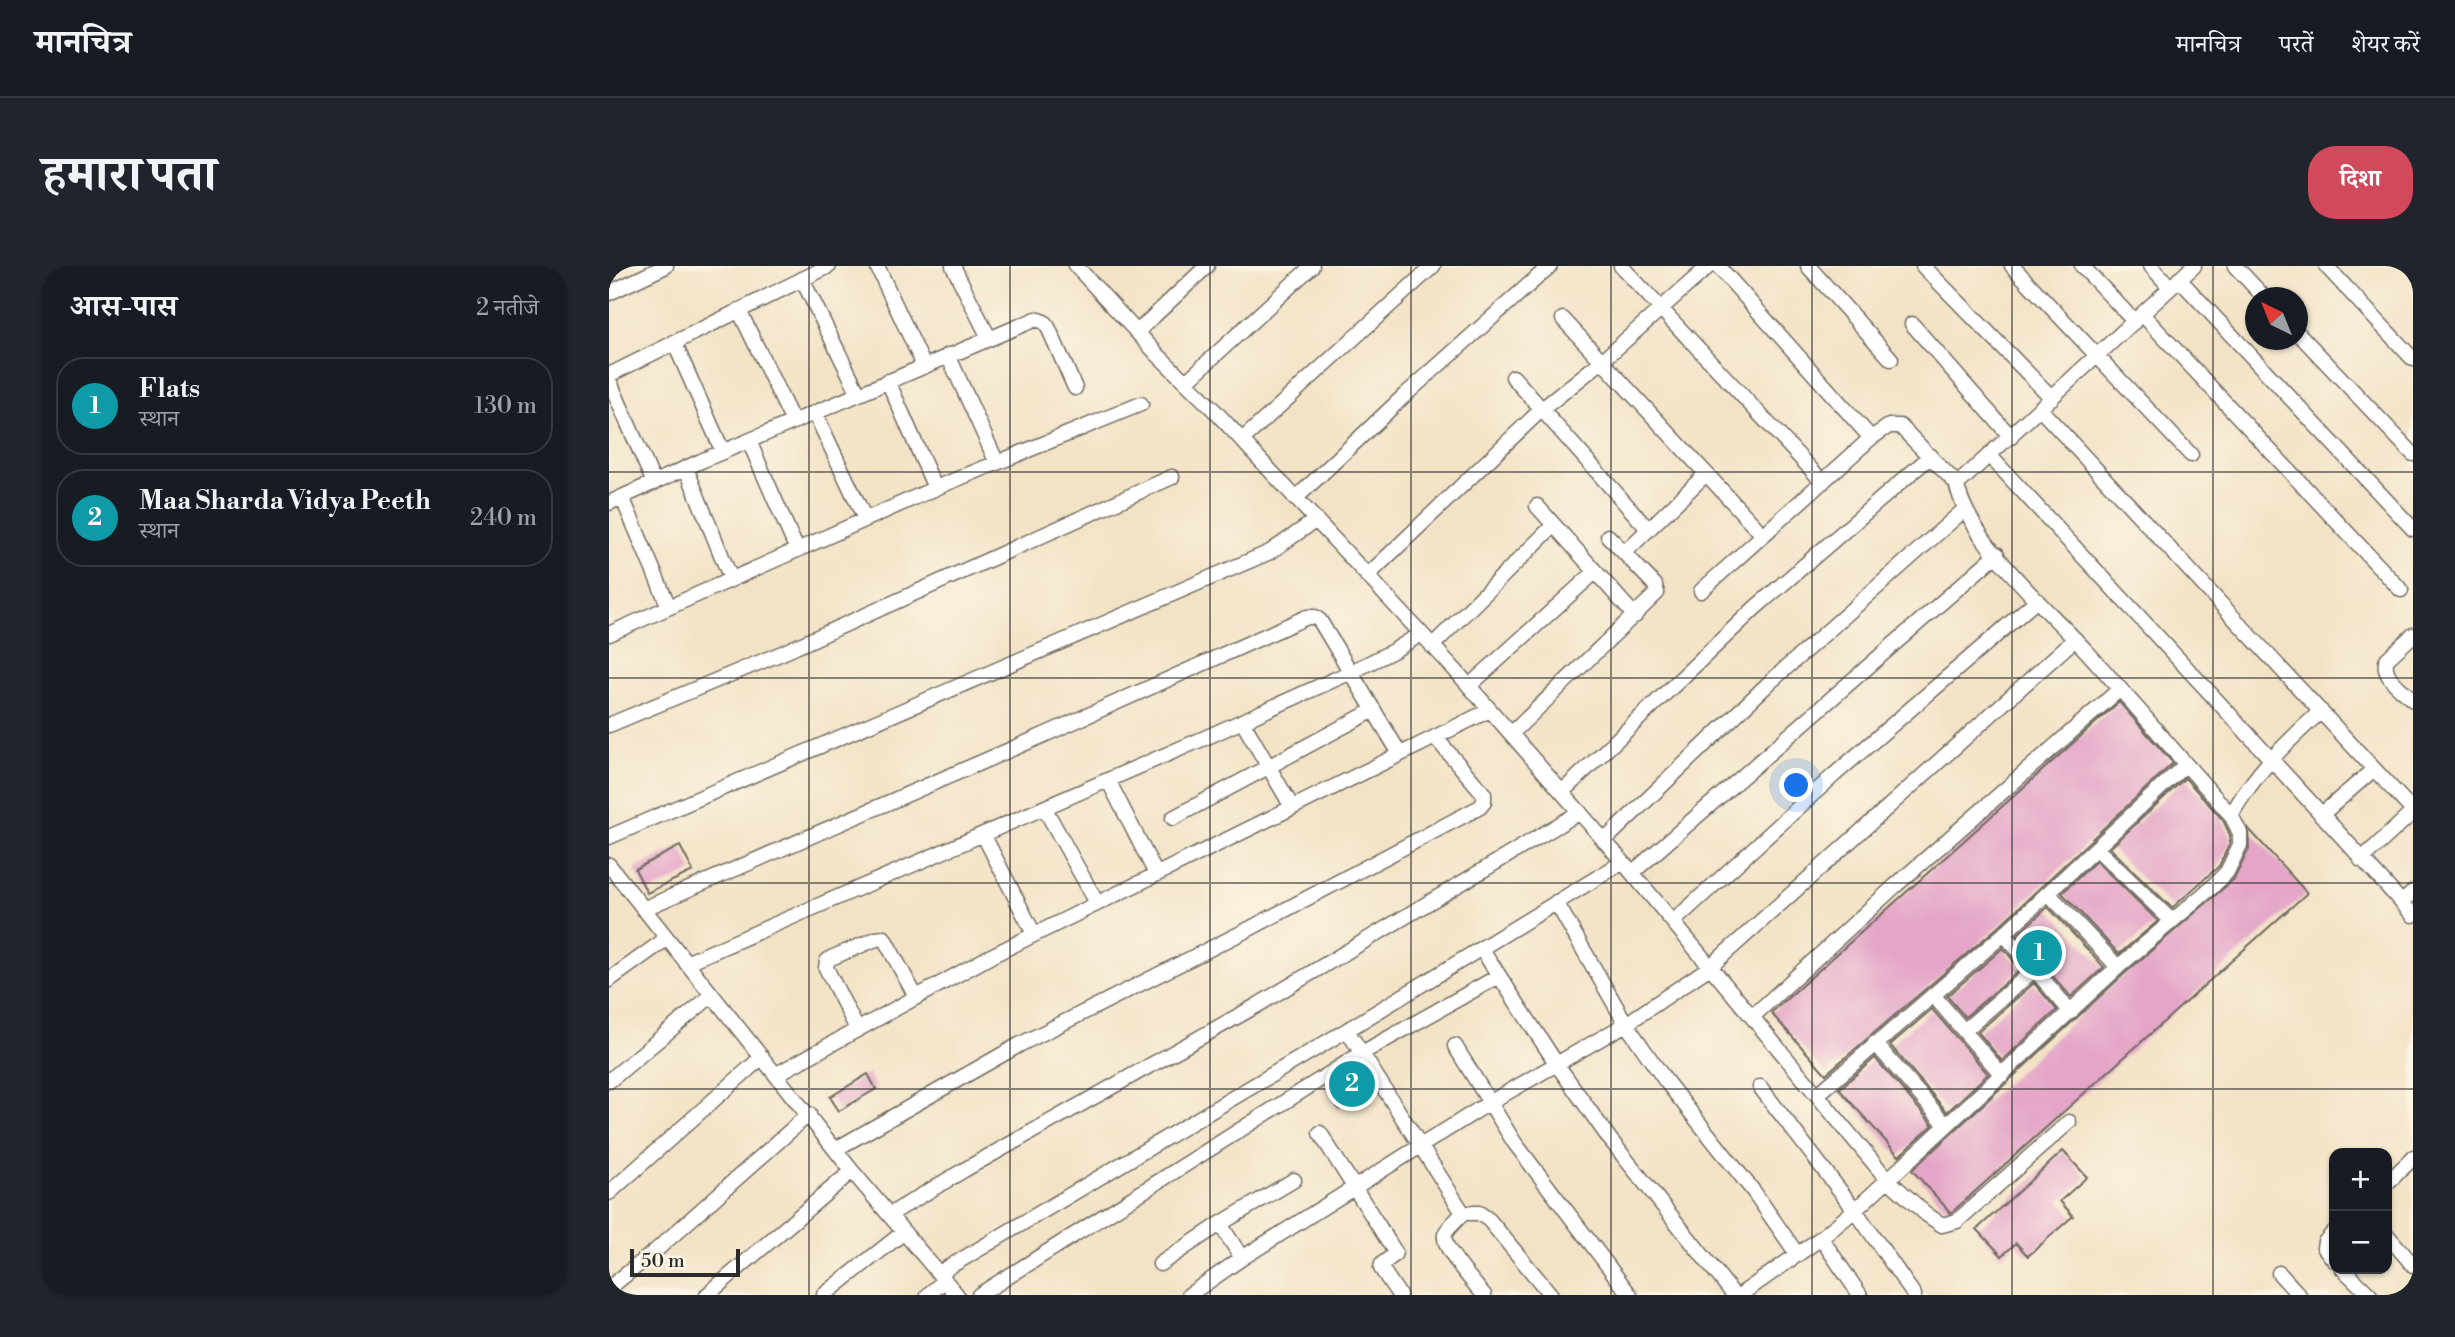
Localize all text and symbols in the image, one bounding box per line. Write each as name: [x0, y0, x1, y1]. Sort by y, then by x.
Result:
text: मानचित्र: [35, 23, 131, 64]
text: मानचित्र: [2176, 30, 2241, 60]
text: परतें: [2279, 30, 2313, 60]
text: शेयर करें: [2351, 30, 2420, 60]
text: हमारा पता: [42, 145, 217, 206]
button: दिशा: [2308, 146, 2413, 219]
north arrow: [2245, 287, 2308, 350]
text: आस-पास: [70, 288, 177, 326]
text: 2 नतीजे: [476, 294, 539, 322]
text: Flats: [139, 373, 200, 405]
text: 1: [89, 392, 101, 420]
text: 130 m: [474, 392, 537, 420]
text: स्थान: [139, 405, 179, 433]
text: Maa Sharda Vidya Peeth: [139, 485, 431, 517]
text: 2: [88, 504, 102, 532]
text: 240 m: [470, 504, 537, 532]
text: स्थान: [139, 517, 179, 545]
your location: [1779, 768, 1813, 802]
pin: 1: [2016, 927, 2062, 979]
pin: 2: [1329, 1058, 1375, 1110]
map controls: [2329, 1148, 2392, 1274]
button: +: [2329, 1148, 2392, 1211]
button: −: [2329, 1211, 2392, 1274]
scale bar: [630, 1246, 740, 1278]
text: 50 m: [641, 1249, 685, 1273]

